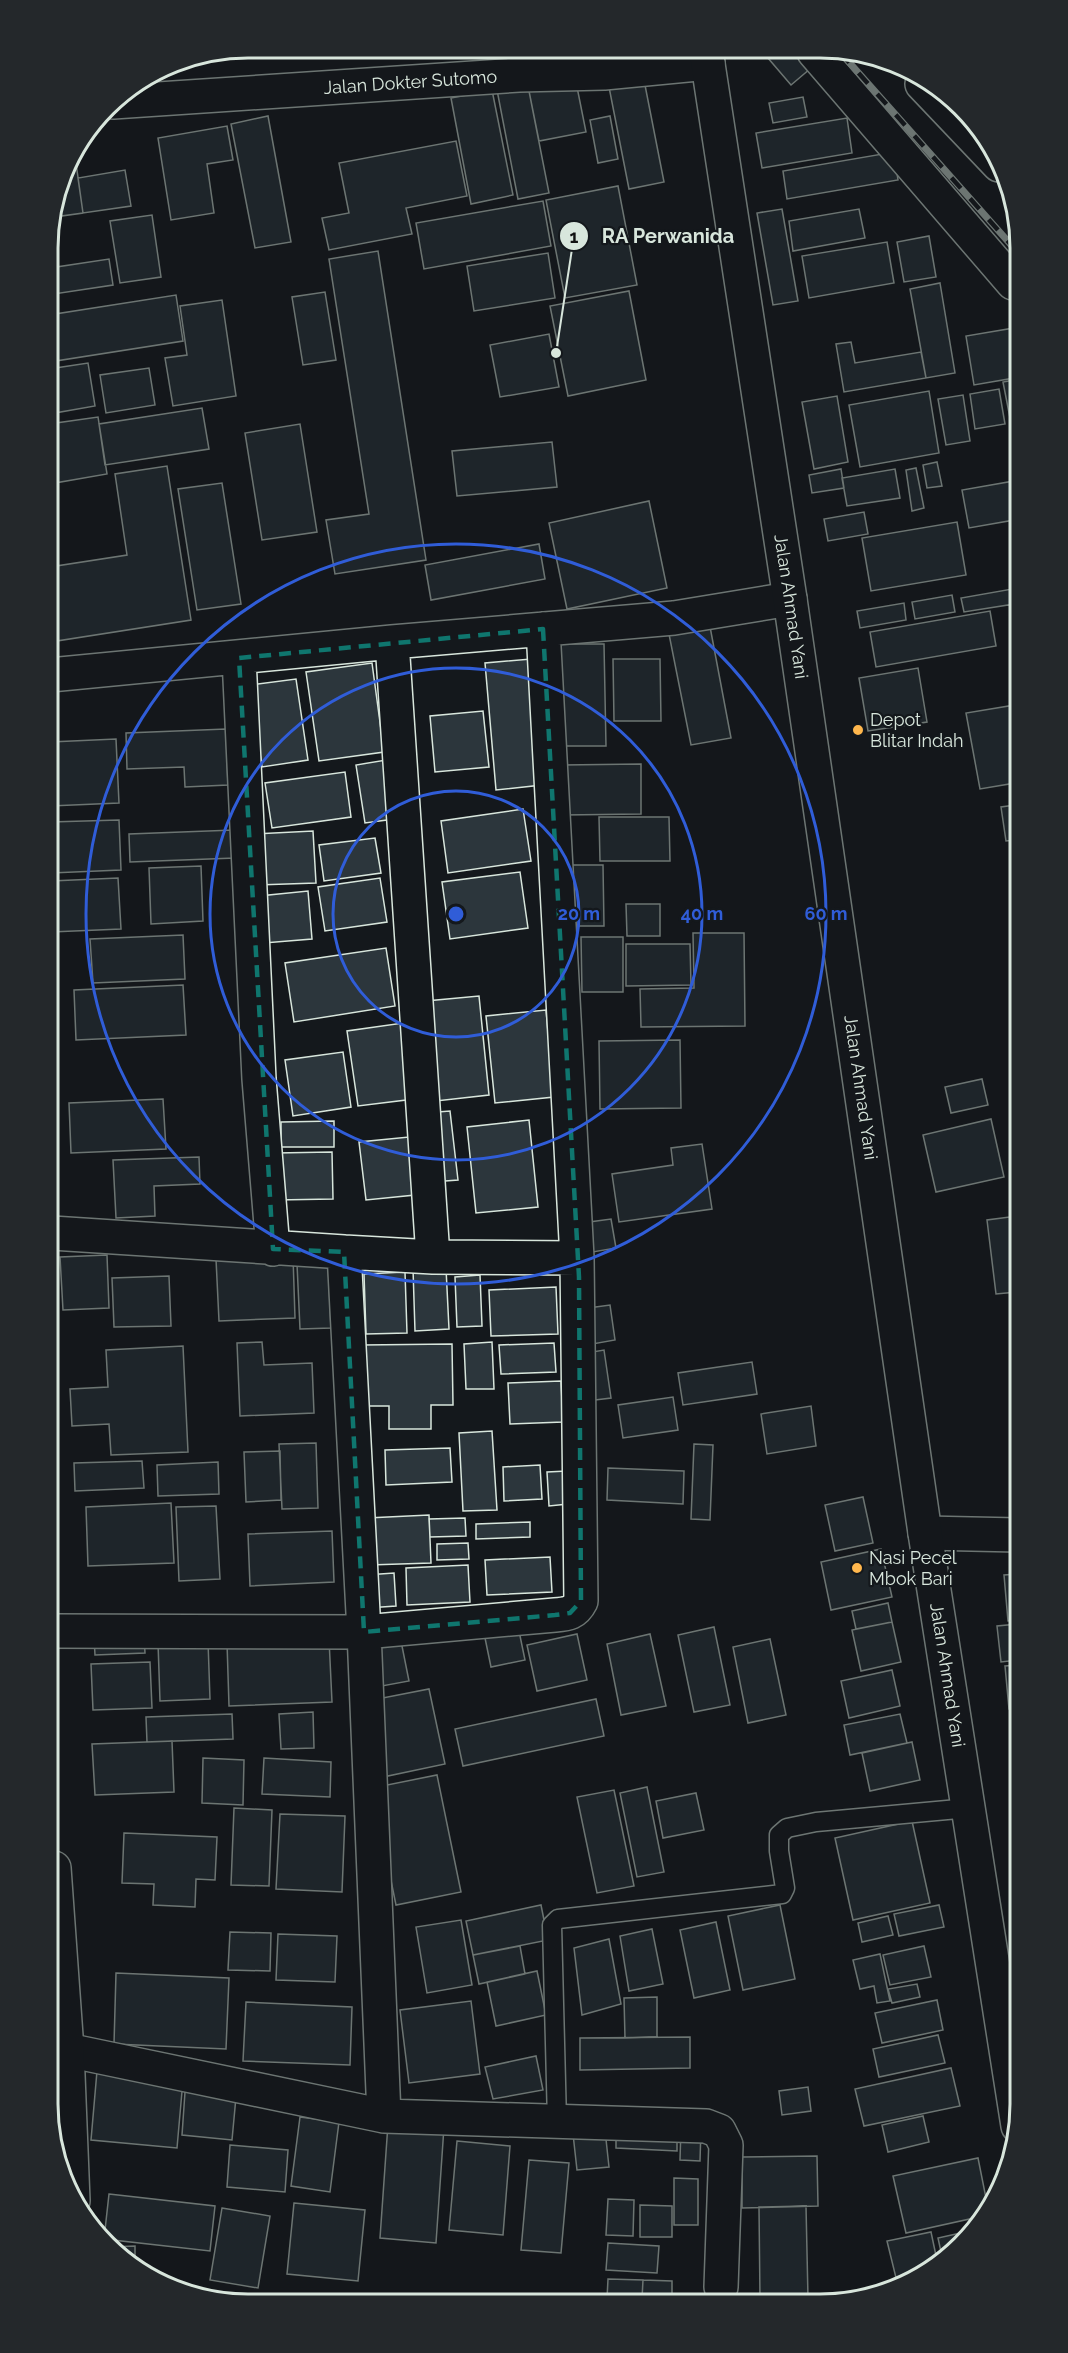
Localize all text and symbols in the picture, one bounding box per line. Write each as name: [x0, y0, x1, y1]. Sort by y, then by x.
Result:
street label: Jalan Dokter Sutomo: [323, 65, 498, 98]
callout: RA Perwanida: [559, 217, 746, 255]
text: RA Perwanida: [602, 224, 734, 248]
text: 1: [570, 226, 579, 247]
street label: Jalan Ahmad Yani: [770, 533, 812, 680]
place label: Depot Blitar Indah: [870, 709, 964, 751]
marker: Depot Blitar Indah: [851, 723, 865, 737]
text: 20 m: [558, 903, 600, 924]
text: 40 m: [681, 903, 723, 924]
text: 60 m: [804, 903, 848, 924]
centre of rings: [446, 904, 466, 924]
street label: Jalan Ahmad Yani: [840, 1014, 882, 1161]
place label: Nasi Pecel Mbok Bari: [869, 1547, 957, 1589]
marker: Nasi Pecel Mbok Bari: [850, 1561, 864, 1575]
street label: Jalan Ahmad Yani: [926, 1601, 969, 1749]

